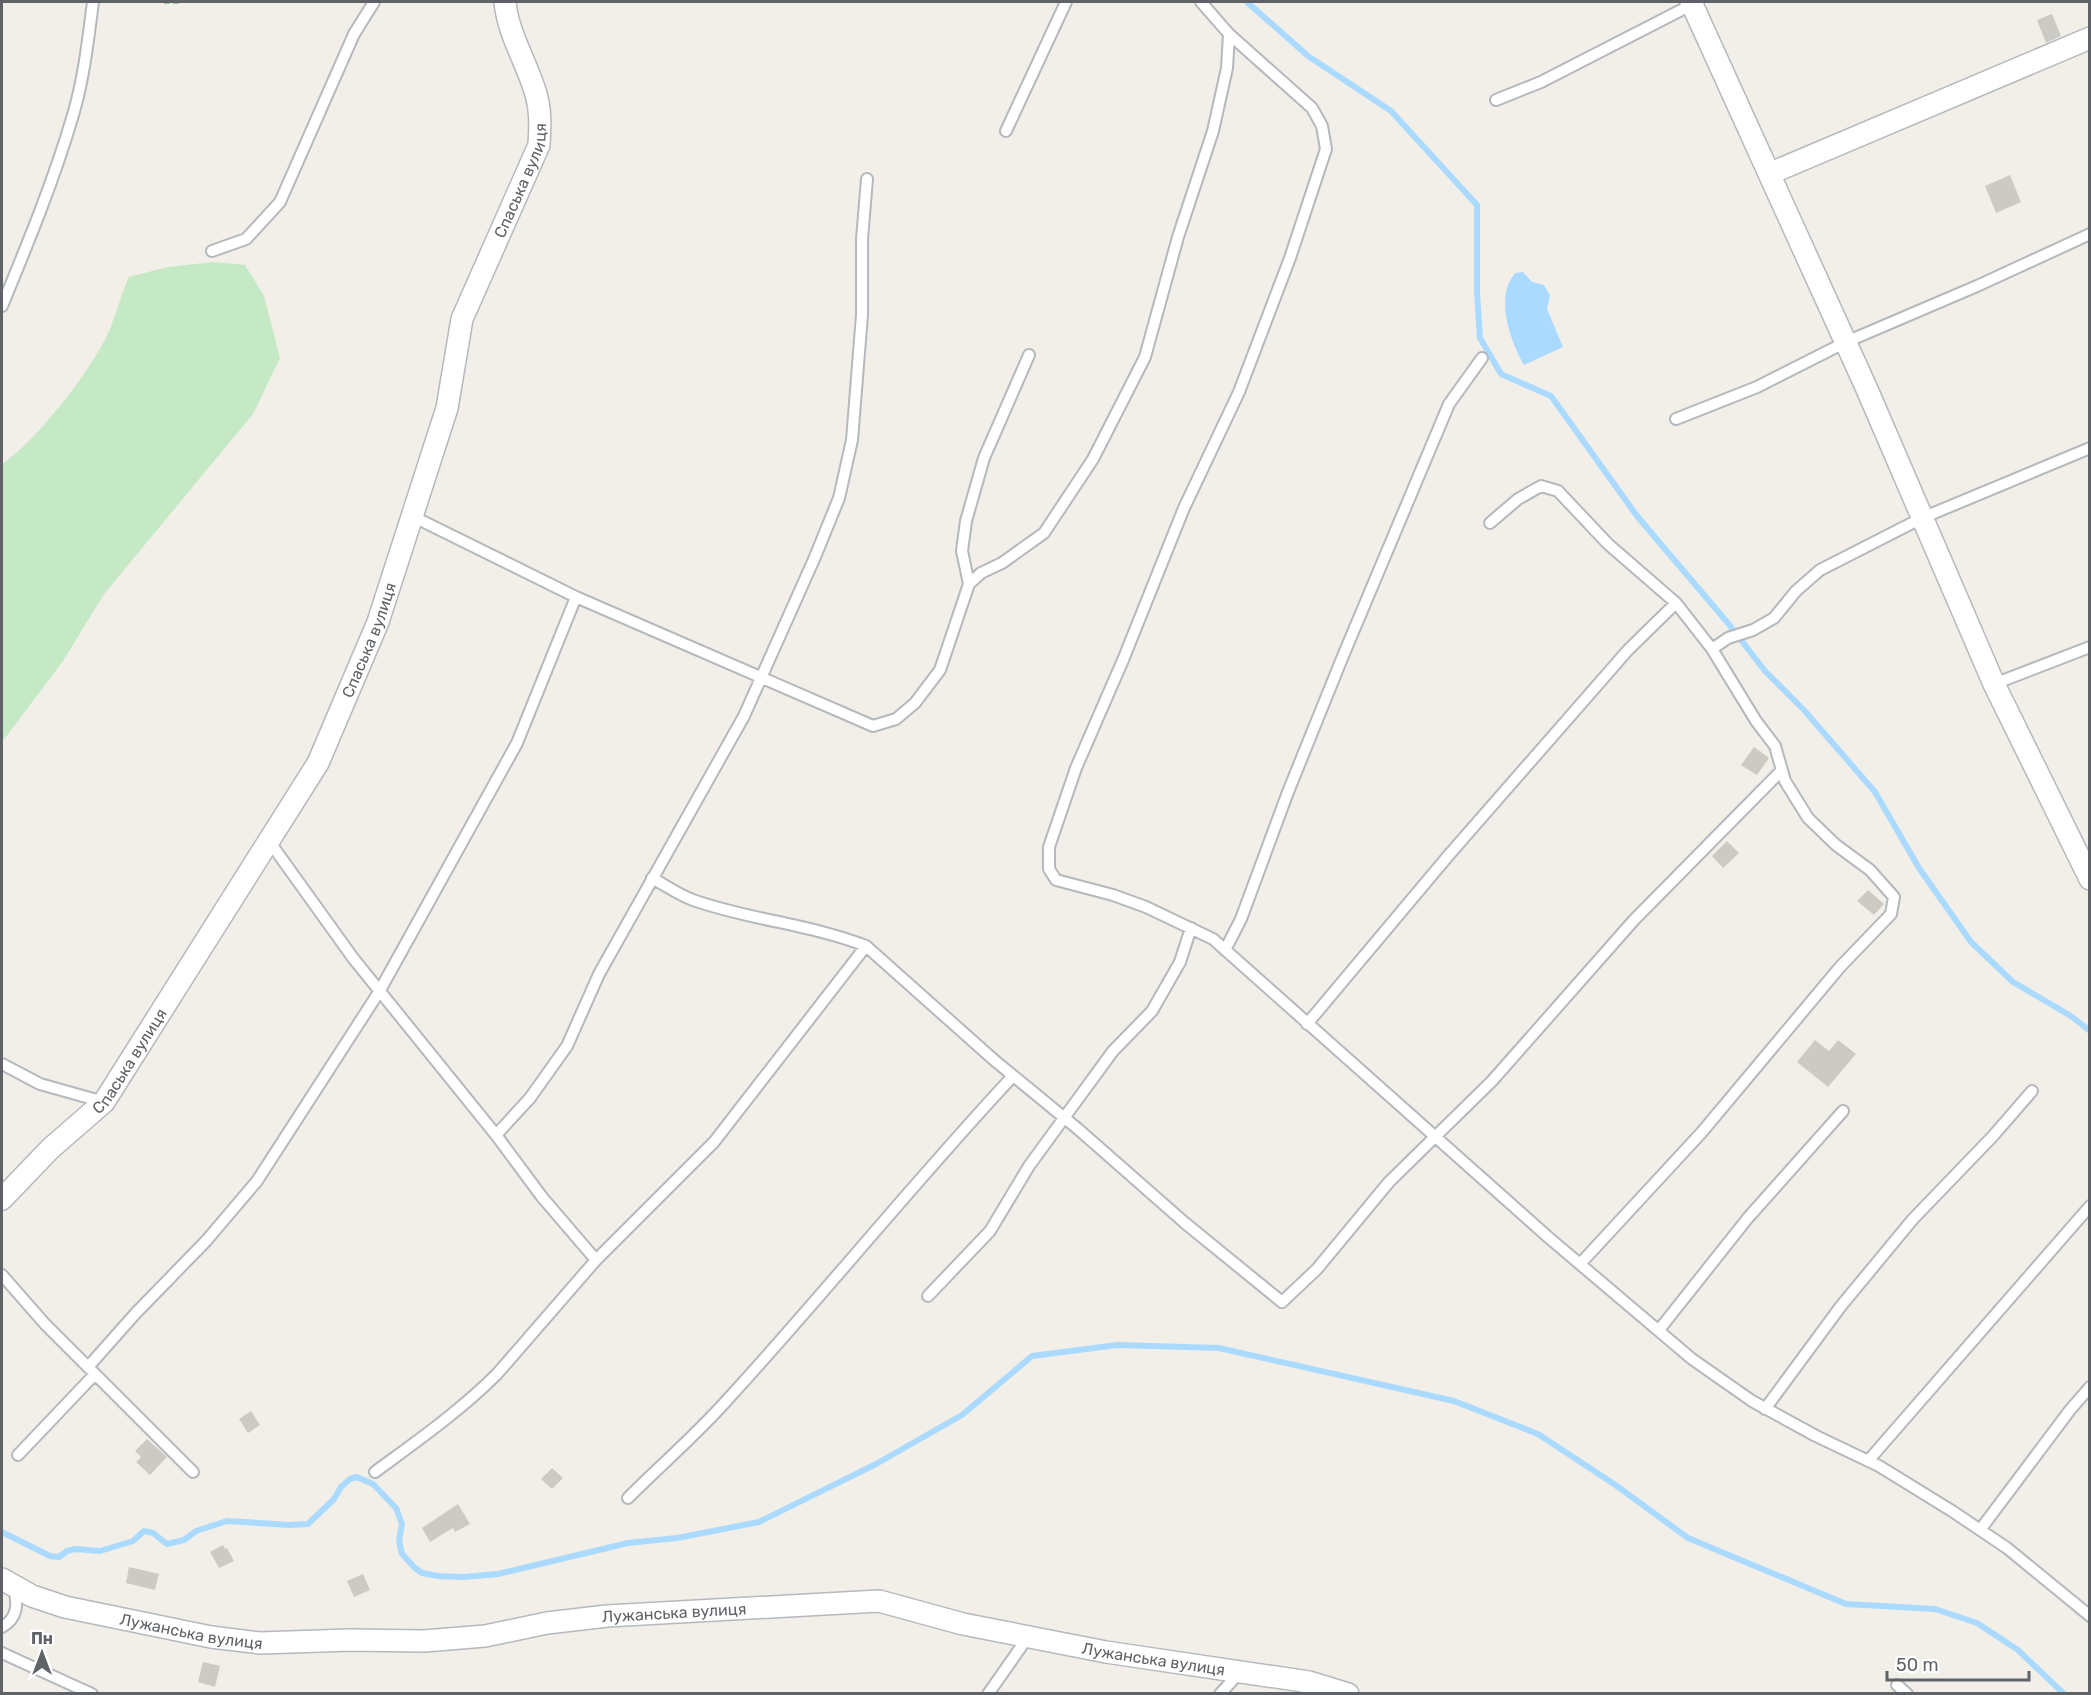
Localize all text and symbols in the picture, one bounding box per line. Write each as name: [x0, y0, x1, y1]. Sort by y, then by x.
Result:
street label: Спаська вулиця: [490, 123, 550, 241]
street label: Спаська вулиця: [338, 580, 400, 701]
street label: Спаська вулиця: [88, 1005, 171, 1118]
street label: Лужанська вулиця: [602, 1599, 747, 1626]
street label: Лужанська вулиця: [118, 1610, 264, 1653]
north arrow: [12, 1623, 72, 1683]
text: Пн: [31, 1629, 53, 1648]
street label: Лужанська вулиця: [1080, 1639, 1226, 1679]
scale bar: [1887, 1644, 2030, 1682]
text: 50 m: [1896, 1654, 1939, 1676]

